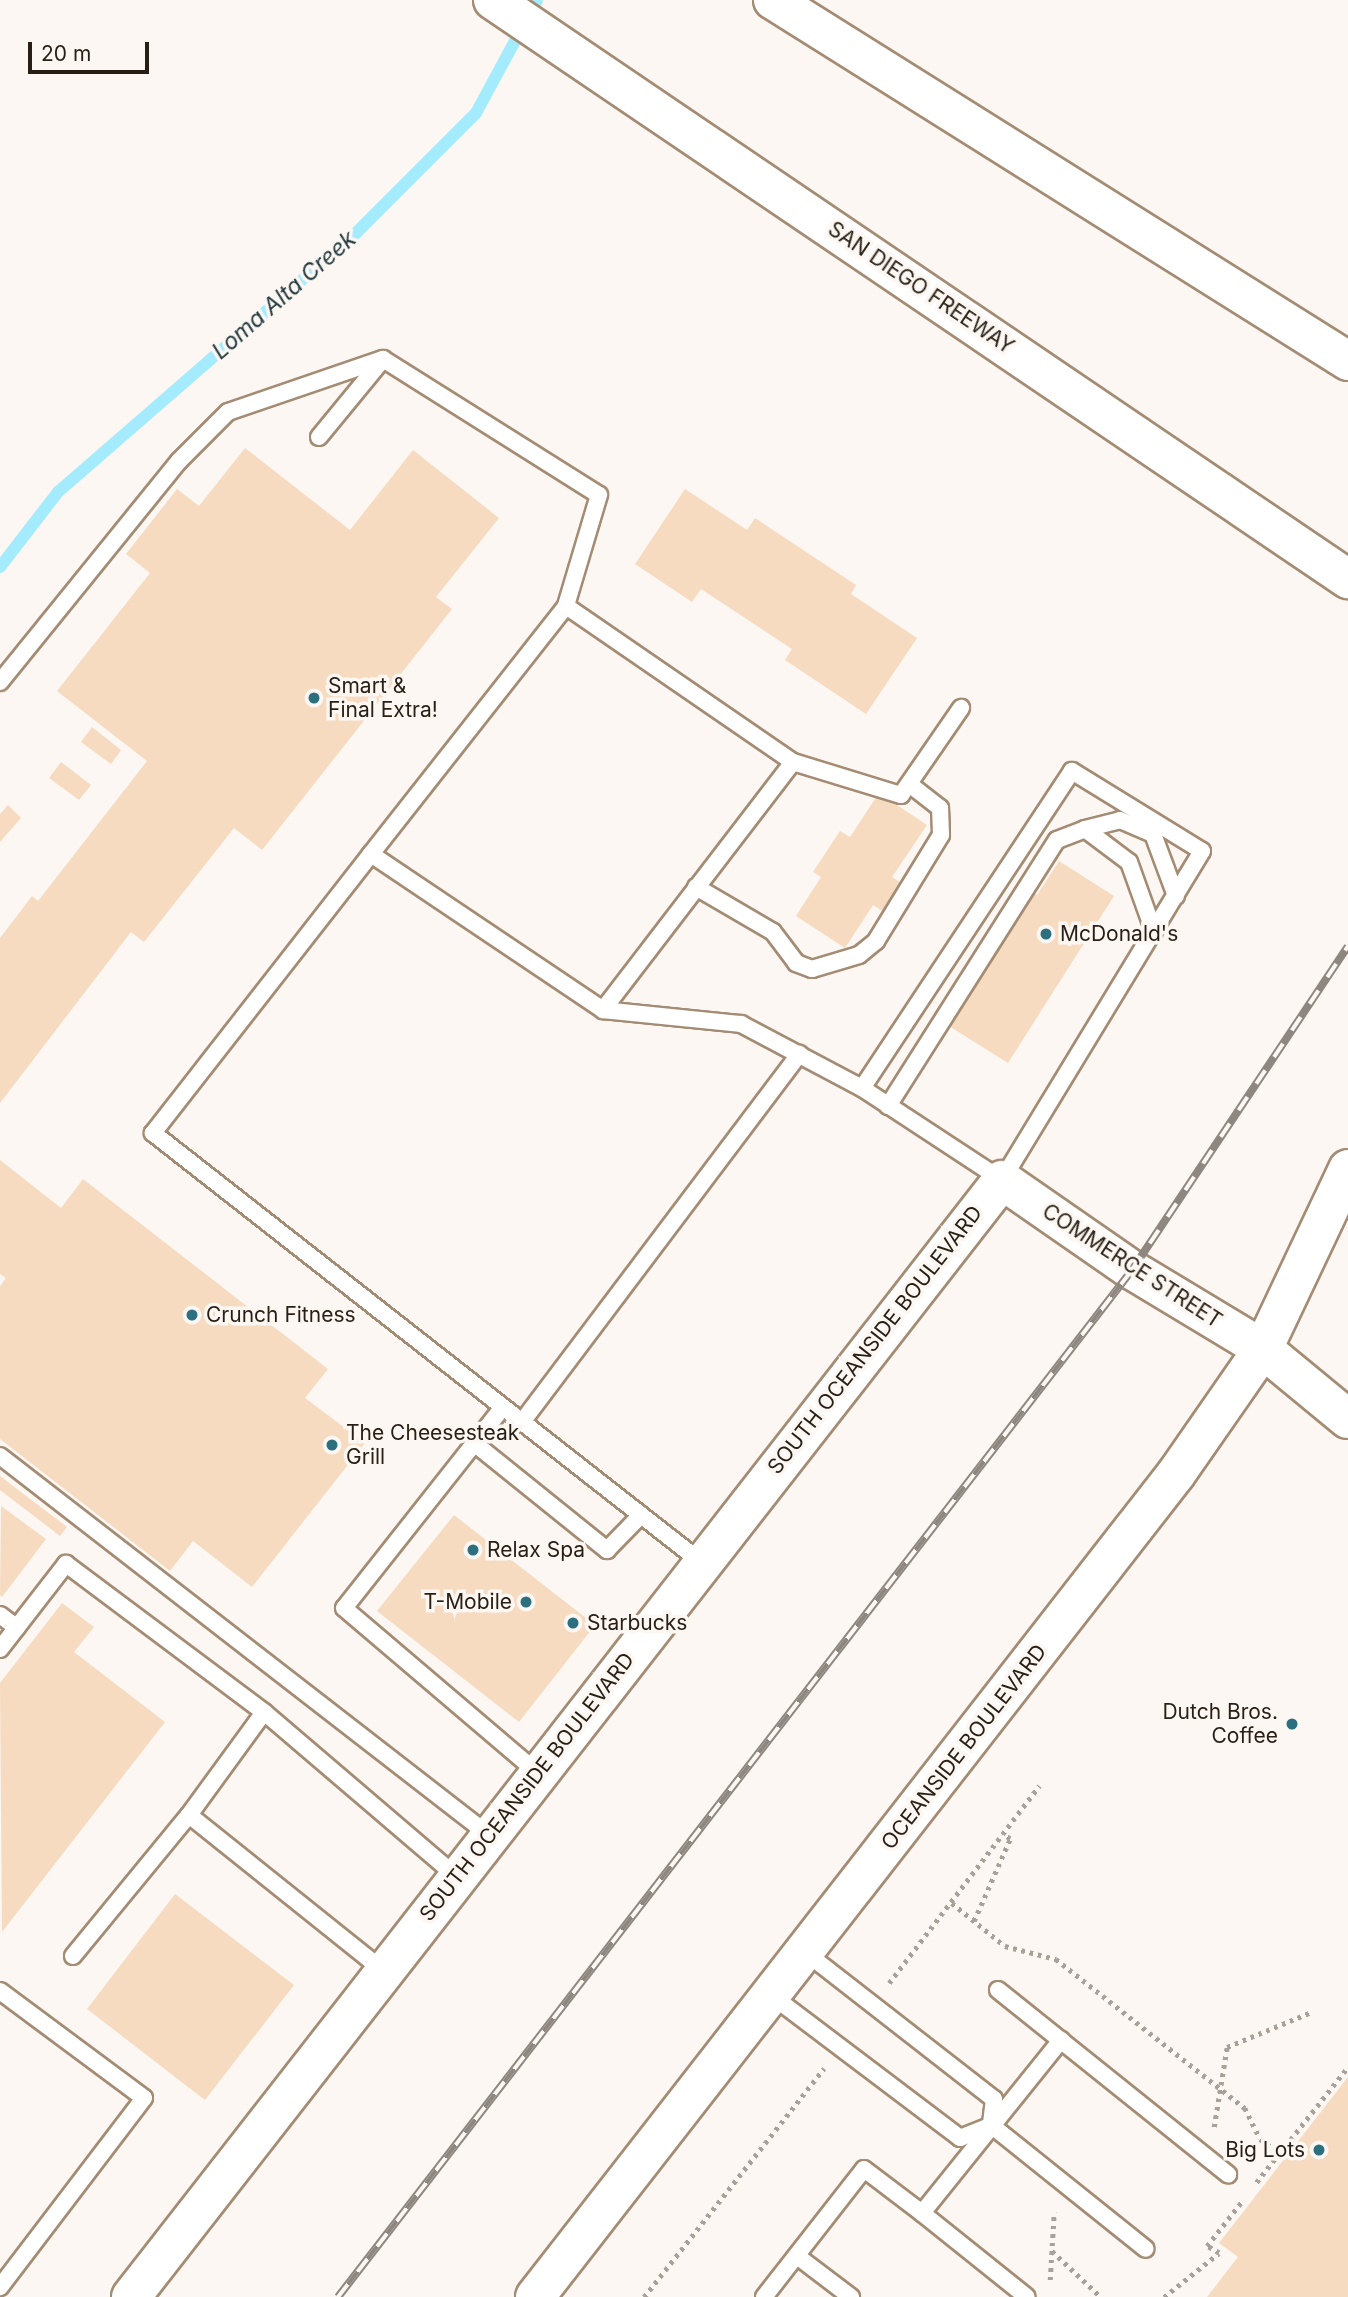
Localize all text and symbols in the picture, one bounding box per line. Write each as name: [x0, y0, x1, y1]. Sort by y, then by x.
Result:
scale bar: [32, 28, 152, 72]
text: 20 m: [41, 41, 91, 66]
street label: SAN DIEGO FREEWAY: [823, 216, 1019, 360]
water label: Loma Alta Creek: [206, 225, 362, 365]
place label: Smart & Final Extra!: [328, 673, 438, 723]
marker: Smart & Final Extra!: [306, 690, 322, 706]
place label: McDonald's: [1060, 921, 1178, 947]
marker: McDonald's: [1038, 926, 1054, 942]
street label: COMMERCE STREET: [1038, 1199, 1226, 1333]
street label: SOUTH OCEANSIDE BOULEVARD: [762, 1201, 988, 1479]
place label: Crunch Fitness: [206, 1302, 356, 1328]
marker: Crunch Fitness: [184, 1307, 200, 1323]
place label: The Cheesesteak Grill: [346, 1420, 519, 1470]
marker: The Cheesesteak Grill: [324, 1437, 340, 1453]
place label: Relax Spa: [487, 1537, 585, 1563]
marker: Relax Spa: [465, 1542, 481, 1558]
place label: T-Mobile: [423, 1589, 512, 1615]
marker: T-Mobile: [518, 1594, 534, 1610]
place label: Starbucks: [587, 1610, 687, 1636]
marker: Starbucks: [565, 1615, 581, 1631]
street label: OCEANSIDE BOULEVARD: [876, 1639, 1052, 1855]
street label: SOUTH OCEANSIDE BOULEVARD: [414, 1648, 640, 1926]
place label: Dutch Bros. Coffee: [1162, 1699, 1278, 1749]
marker: Dutch Bros. Coffee: [1284, 1716, 1300, 1732]
place label: Big Lots: [1225, 2137, 1305, 2163]
marker: Big Lots: [1311, 2142, 1327, 2158]

